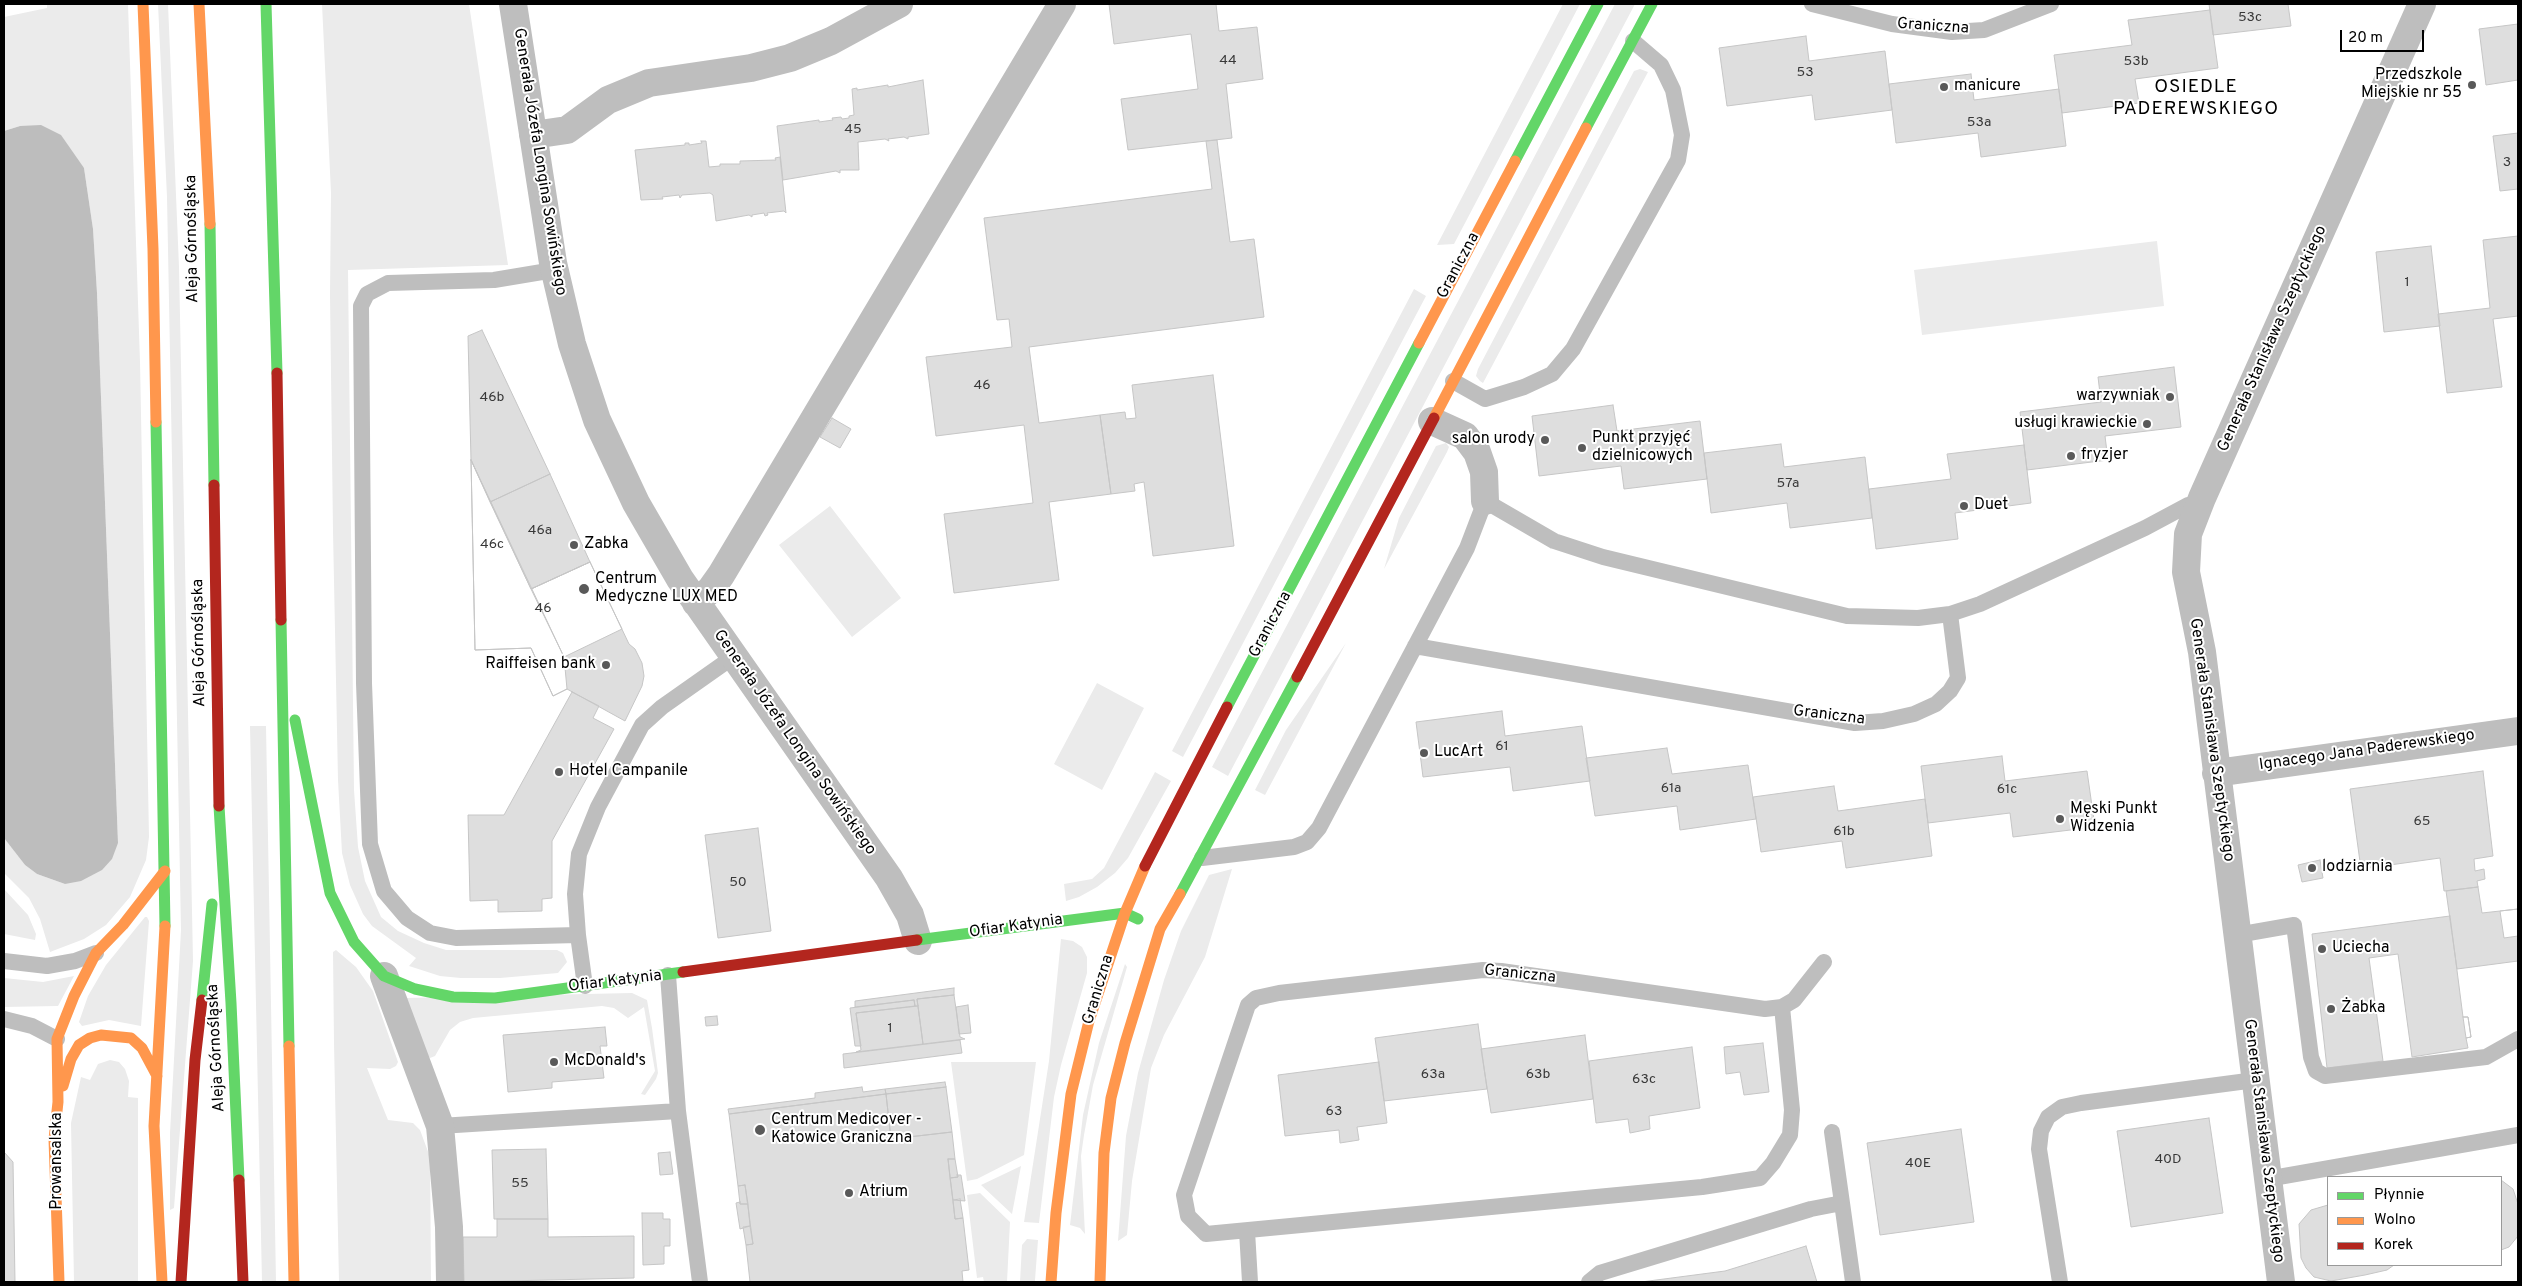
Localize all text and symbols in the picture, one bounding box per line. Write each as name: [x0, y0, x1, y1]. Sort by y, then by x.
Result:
house number: 53c: [2238, 10, 2262, 26]
street label: Graniczna: [1896, 15, 1970, 39]
scale bar: [2342, 20, 2426, 52]
street label: Generała Józefa Longina Sowińskiego: [508, 27, 570, 297]
text: 20 m: [2348, 29, 2383, 48]
house number: 44: [1219, 53, 1237, 69]
house number: 53b: [2124, 54, 2148, 70]
house number: 53: [1796, 65, 1814, 81]
place label: Przedszkole Miejskie nr 55: [2361, 66, 2462, 104]
place label: manicure: [1954, 77, 2021, 97]
district label: OSIEDLE PADEREWSKIEGO: [2111, 77, 2281, 121]
marker: Przedszkole Miejskie nr 55: [2466, 79, 2478, 91]
marker: manicure: [1938, 81, 1950, 93]
house number: 53a: [1967, 115, 1991, 131]
house number: 45: [844, 122, 862, 138]
house number: 3: [2503, 155, 2511, 171]
street label: Aleja Górnośląska: [182, 175, 204, 303]
street label: Generała Stanisława Szeptyckiego: [2214, 223, 2332, 455]
street label: Graniczna: [1434, 230, 1484, 302]
house number: 1: [2404, 275, 2410, 291]
house number: 46: [973, 378, 991, 394]
place label: warzywniak: [2076, 387, 2160, 407]
house number: 46b: [480, 390, 504, 406]
marker: warzywniak: [2164, 391, 2176, 403]
place label: usługi krawieckie: [2014, 414, 2137, 434]
marker: usługi krawieckie: [2141, 418, 2153, 430]
place label: Punkt przyjęć dzielnicowych: [1592, 429, 1693, 467]
place label: salon urody: [1452, 430, 1535, 450]
marker: salon urody: [1539, 434, 1551, 446]
marker: Punkt przyjęć dzielnicowych: [1576, 442, 1588, 454]
place label: fryzjer: [2081, 446, 2128, 466]
marker: fryzjer: [2065, 450, 2077, 462]
house number: 57a: [1777, 476, 1799, 492]
place label: Duet: [1974, 496, 2008, 516]
marker: Duet: [1958, 500, 1970, 512]
house number: 46a: [528, 523, 552, 539]
place label: Zabka: [584, 535, 628, 555]
house number: 46c: [480, 537, 504, 553]
marker: Zabka: [568, 539, 580, 551]
place label: Centrum Medyczne LUX MED: [595, 570, 738, 608]
street label: Aleja Górnośląska: [189, 579, 211, 707]
marker: Centrum Medyczne LUX MED: [577, 582, 591, 596]
street label: Graniczna: [1246, 589, 1296, 661]
house number: 46: [534, 601, 552, 617]
street label: Generała Stanisława Szeptyckiego: [2184, 617, 2238, 863]
street label: Generała Józefa Longina Sowińskiego: [709, 627, 879, 859]
place label: Raiffeisen bank: [485, 655, 596, 675]
marker: Raiffeisen bank: [600, 659, 612, 671]
street label: Graniczna: [1792, 702, 1866, 730]
street label: Ignacego Jana Paderewskiego: [2258, 726, 2476, 776]
house number: 61: [1495, 739, 1509, 755]
place label: LucArt: [1434, 743, 1483, 763]
marker: LucArt: [1418, 747, 1430, 759]
place label: Hotel Campanile: [569, 762, 688, 782]
marker: Hotel Campanile: [553, 766, 565, 778]
house number: 61a: [1661, 781, 1681, 797]
house number: 61c: [1997, 782, 2017, 798]
place label: Męski Punkt Widzenia: [2070, 800, 2158, 838]
marker: Męski Punkt Widzenia: [2054, 813, 2066, 825]
house number: 65: [2413, 814, 2431, 830]
house number: 61b: [1833, 824, 1855, 840]
place label: lodziarnia: [2322, 858, 2393, 878]
marker: lodziarnia: [2306, 862, 2318, 874]
house number: 50: [729, 875, 747, 891]
street label: Ofiar Katynia: [968, 911, 1064, 943]
place label: Uciecha: [2332, 939, 2389, 959]
marker: Uciecha: [2316, 943, 2328, 955]
street label: Graniczna: [1079, 953, 1119, 1027]
street label: Graniczna: [1483, 962, 1557, 988]
street label: Ofiar Katynia: [567, 967, 663, 997]
street label: Aleja Górnośląska: [204, 983, 230, 1113]
place label: Żabka: [2341, 999, 2385, 1019]
marker: Żabka: [2325, 1003, 2337, 1015]
street label: Generała Stanisława Szeptyckiego: [2239, 1018, 2287, 1264]
house number: 1: [887, 1021, 893, 1037]
place label: McDonald's: [564, 1052, 646, 1072]
marker: McDonald's: [548, 1056, 560, 1068]
house number: 63a: [1421, 1067, 1445, 1083]
house number: 63b: [1526, 1067, 1550, 1083]
house number: 63c: [1632, 1072, 1656, 1088]
house number: 63: [1326, 1104, 1342, 1120]
place label: Centrum Medicover - Katowice Graniczna: [771, 1111, 922, 1149]
street label: Prowansalska: [48, 1112, 68, 1210]
marker: Centrum Medicover - Katowice Graniczna: [753, 1123, 767, 1137]
house number: 40D: [2154, 1152, 2182, 1168]
house number: 40E: [1905, 1156, 1931, 1172]
house number: 55: [511, 1176, 529, 1192]
legend: [2327, 1176, 2502, 1266]
place label: Atrium: [859, 1183, 908, 1203]
text: Płynnie: [2374, 1186, 2424, 1205]
marker: Atrium: [843, 1187, 855, 1199]
text: Wolno: [2374, 1211, 2416, 1230]
text: Korek: [2374, 1236, 2413, 1255]

